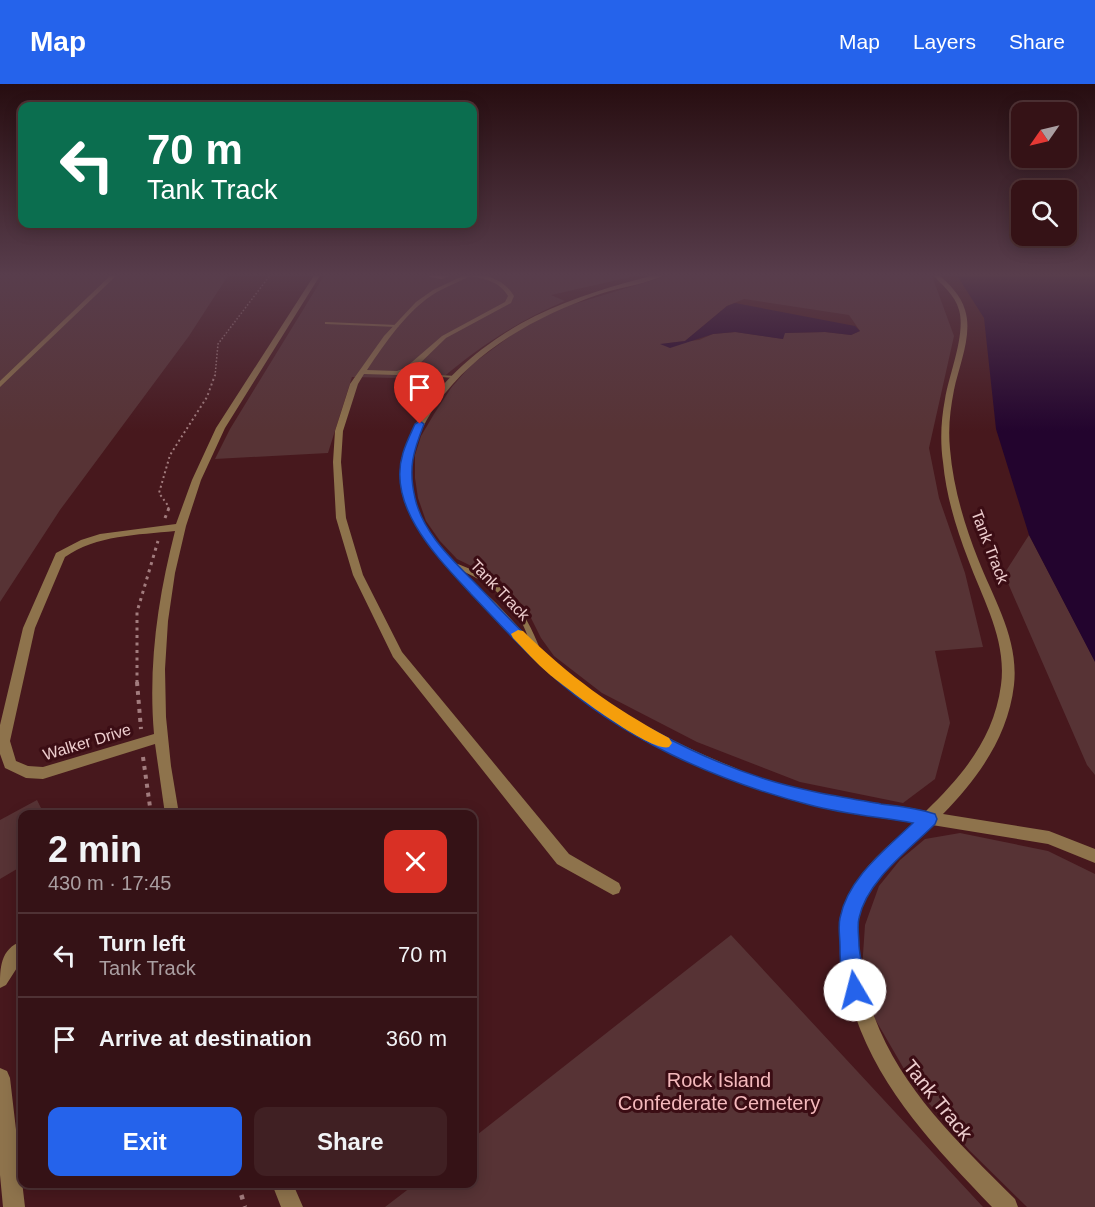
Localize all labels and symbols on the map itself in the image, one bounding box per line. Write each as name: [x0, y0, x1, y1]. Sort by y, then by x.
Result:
north arrow: [1011, 102, 1077, 168]
pin: [394, 362, 445, 424]
street label: Tank Track: [968, 508, 1012, 587]
street label: Tank Track: [467, 556, 534, 624]
street label: Walker Drive: [41, 721, 133, 763]
position arrow: [823, 958, 887, 1022]
street label: Tank Track: [899, 1056, 978, 1145]
park label: Rock Island Confederate Cemetery: [618, 1069, 820, 1114]

